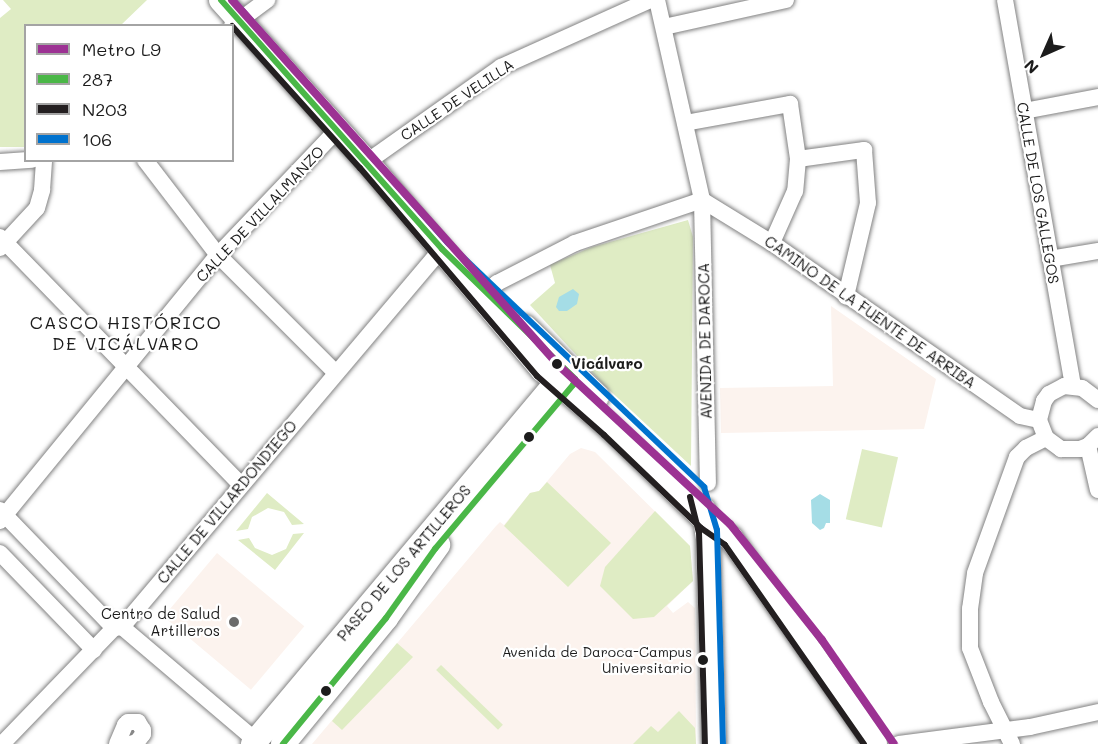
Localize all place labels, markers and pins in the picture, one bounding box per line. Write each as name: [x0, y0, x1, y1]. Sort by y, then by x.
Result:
marker: Vicálvaro: [548, 355, 566, 373]
place label: Vicálvaro: [571, 355, 642, 373]
unlabelled marker: [523, 431, 535, 443]
place label: Centro de Salud Artilleros: [101, 604, 220, 639]
marker: Centro de Salud Artilleros: [225, 613, 243, 631]
place label: Avenida de Daroca-Campus Universitario: [502, 644, 692, 676]
marker: Avenida de Daroca-Campus Universitario: [697, 654, 709, 666]
unlabelled marker: [320, 685, 332, 697]

